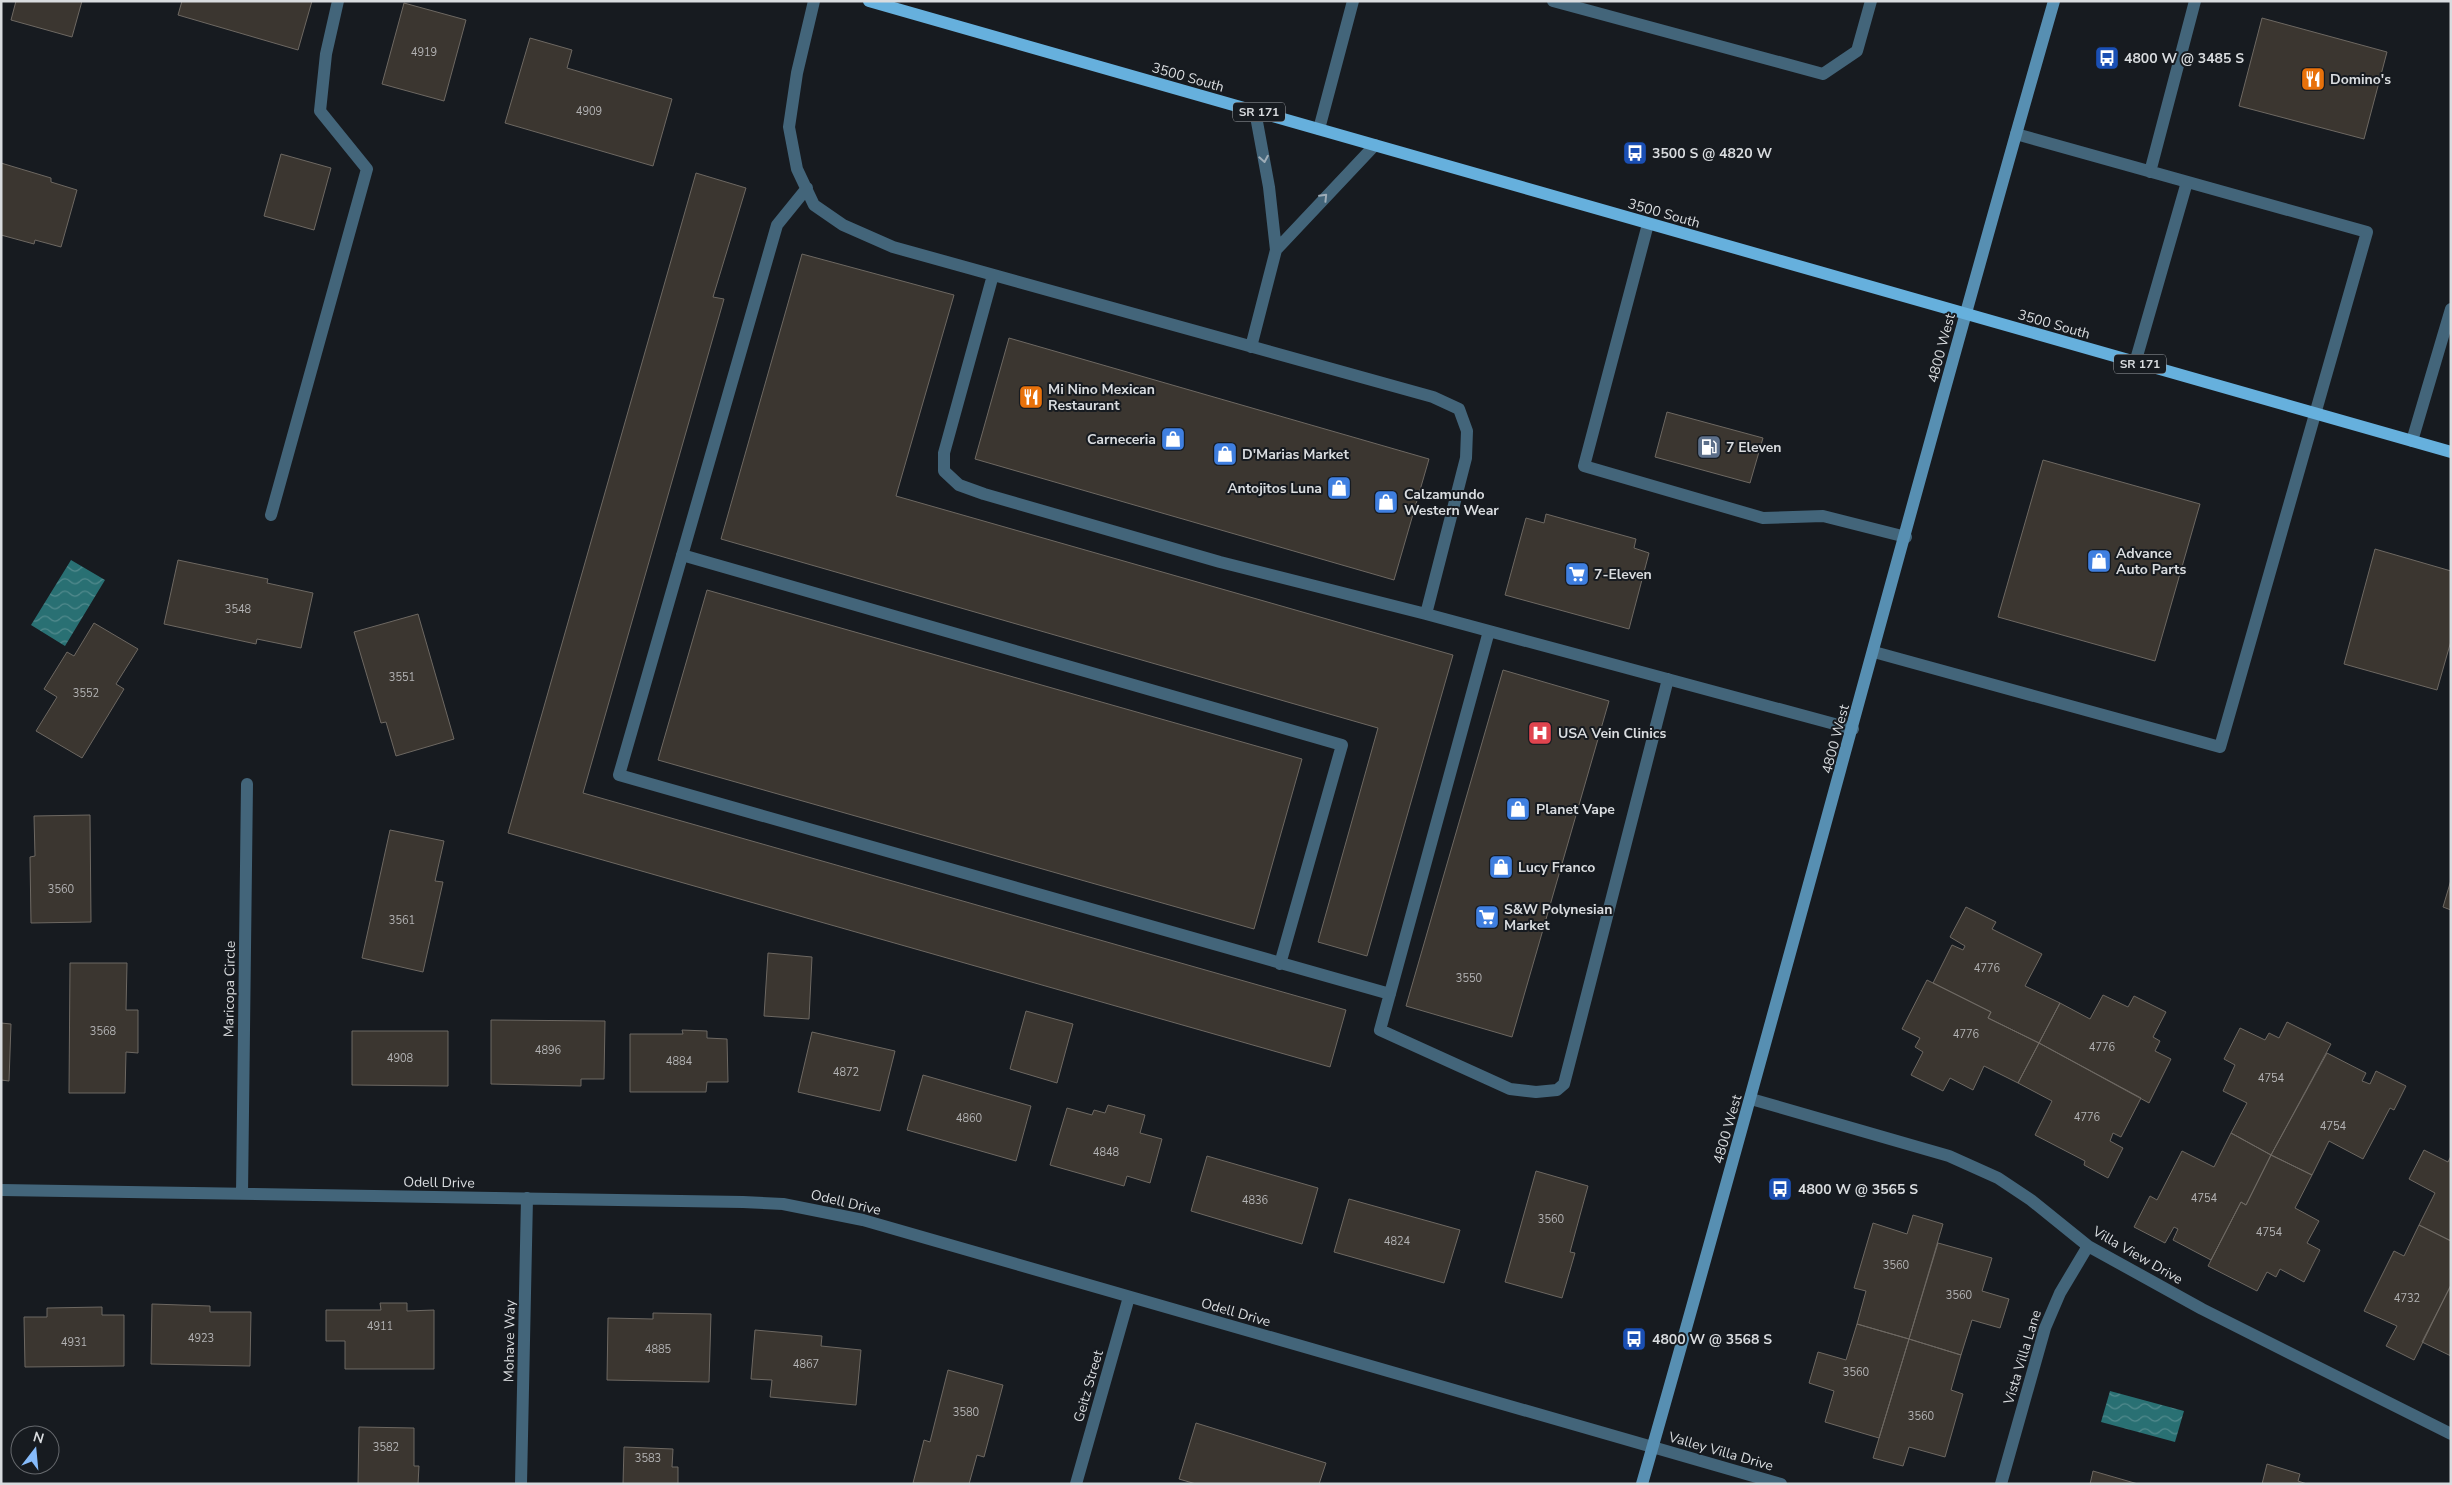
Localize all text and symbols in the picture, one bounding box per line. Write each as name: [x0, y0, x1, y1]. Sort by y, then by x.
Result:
house number: 4919: [411, 45, 437, 60]
bus stop icon: 4800 W @ 3485 S: [2094, 45, 2120, 71]
place label: 4800 W @ 3485 S: [2124, 49, 2244, 68]
street label: 3500 South: [1150, 58, 1226, 97]
restaurant icon: Domino's: [2300, 66, 2326, 92]
place label: Domino's: [2330, 70, 2391, 89]
road number: SR 171: [1233, 102, 1285, 121]
house number: 4909: [576, 104, 602, 119]
bus stop icon: 3500 S @ 4820 W: [1622, 140, 1648, 166]
place label: 3500 S @ 4820 W: [1652, 144, 1772, 163]
one-way arrow: [1258, 155, 1268, 163]
one-way arrow: [1318, 194, 1327, 203]
street label: 3500 South: [1626, 194, 1702, 233]
street label: 3500 South: [2016, 305, 2092, 344]
street label: 4800 West: [1923, 311, 1960, 385]
road number: SR 171: [2114, 354, 2166, 374]
place label: Mi Nino Mexican Restaurant: [1048, 380, 1155, 415]
restaurant icon: Mi Nino Mexican Restaurant: [1018, 384, 1044, 410]
shop icon: Carneceria: [1160, 426, 1186, 452]
place label: Carneceria: [1087, 430, 1156, 449]
fuel station icon: 7 Eleven: [1696, 434, 1722, 460]
place label: 7 Eleven: [1726, 438, 1781, 457]
shop icon: D'Marias Market: [1212, 441, 1238, 467]
place label: D'Marias Market: [1242, 445, 1349, 464]
shop icon: Antojitos Luna: [1326, 475, 1352, 501]
place label: Antojitos Luna: [1227, 479, 1322, 498]
place label: Calzamundo Western Wear: [1404, 485, 1499, 520]
shop icon: Calzamundo Western Wear: [1373, 489, 1399, 515]
place label: Advance Auto Parts: [2116, 544, 2186, 579]
shop icon: Advance Auto Parts: [2086, 548, 2112, 574]
supermarket icon: 7-Eleven: [1564, 561, 1590, 587]
place label: 7-Eleven: [1594, 565, 1652, 584]
house number: 3548: [225, 602, 252, 617]
house number: 3551: [389, 670, 415, 685]
house number: 3552: [73, 686, 99, 701]
street label: 4800 West: [1817, 702, 1854, 776]
hospital icon: USA Vein Clinics: [1527, 720, 1553, 746]
place label: USA Vein Clinics: [1558, 724, 1666, 743]
shop icon: Planet Vape: [1505, 796, 1531, 822]
place label: Planet Vape: [1536, 800, 1615, 819]
shop icon: Lucy Franco: [1488, 854, 1514, 880]
place label: Lucy Franco: [1518, 858, 1595, 877]
house number: 3560: [48, 882, 75, 897]
place label: S&W Polynesian Market: [1504, 900, 1612, 935]
supermarket icon: S&W Polynesian Market: [1474, 904, 1500, 930]
house number: 3561: [389, 913, 415, 928]
street label: Maricopa Circle: [219, 941, 240, 1037]
house number: 4776: [1974, 961, 2001, 976]
house number: 3550: [1456, 971, 1483, 986]
house number: 3568: [90, 1024, 117, 1039]
house number: 4776: [1953, 1027, 1980, 1042]
house number: 4776: [2089, 1040, 2116, 1055]
house number: 4896: [535, 1043, 562, 1058]
house number: 4908: [387, 1051, 414, 1066]
house number: 4884: [666, 1054, 693, 1069]
house number: 4872: [833, 1065, 859, 1080]
house number: 4754: [2258, 1071, 2285, 1086]
street label: 4800 West: [1709, 1092, 1746, 1166]
house number: 4776: [2074, 1110, 2101, 1125]
house number: 4860: [956, 1111, 983, 1126]
house number: 4754: [2320, 1119, 2347, 1134]
house number: 4848: [1093, 1145, 1120, 1160]
street label: Odell Drive: [403, 1172, 475, 1193]
bus stop icon: 4800 W @ 3565 S: [1767, 1176, 1793, 1202]
place label: 4800 W @ 3565 S: [1798, 1180, 1918, 1199]
street label: Odell Drive: [809, 1185, 883, 1220]
house number: 4754: [2191, 1191, 2218, 1206]
house number: 4836: [1242, 1193, 1269, 1208]
house number: 3560: [1538, 1212, 1565, 1227]
street label: Villa View Drive: [2088, 1221, 2186, 1289]
house number: 4754: [2256, 1225, 2283, 1240]
house number: 4824: [1384, 1234, 1411, 1249]
house number: 3560: [1883, 1258, 1910, 1273]
house number: 3560: [1946, 1288, 1973, 1303]
house number: 4732: [2394, 1291, 2420, 1306]
street label: Odell Drive: [1199, 1294, 1273, 1331]
street label: Mohave Way: [499, 1299, 520, 1382]
street label: Vista Villa Lane: [1999, 1307, 2046, 1408]
house number: 4911: [367, 1319, 393, 1334]
bus stop icon: 4800 W @ 3568 S: [1621, 1326, 1647, 1352]
place label: 4800 W @ 3568 S: [1652, 1330, 1772, 1349]
house number: 4923: [188, 1331, 214, 1346]
house number: 4931: [61, 1335, 87, 1350]
house number: 4885: [645, 1342, 672, 1357]
street label: Geitz Street: [1069, 1348, 1108, 1424]
house number: 4867: [793, 1357, 819, 1372]
house number: 3560: [1843, 1365, 1870, 1380]
house number: 3580: [953, 1405, 980, 1420]
house number: 3560: [1908, 1409, 1935, 1424]
north arrow: [10, 1425, 60, 1475]
text: N: [31, 1427, 46, 1449]
street label: Valley Villa Drive: [1665, 1427, 1775, 1476]
house number: 3582: [373, 1440, 399, 1455]
house number: 3583: [635, 1451, 661, 1466]

